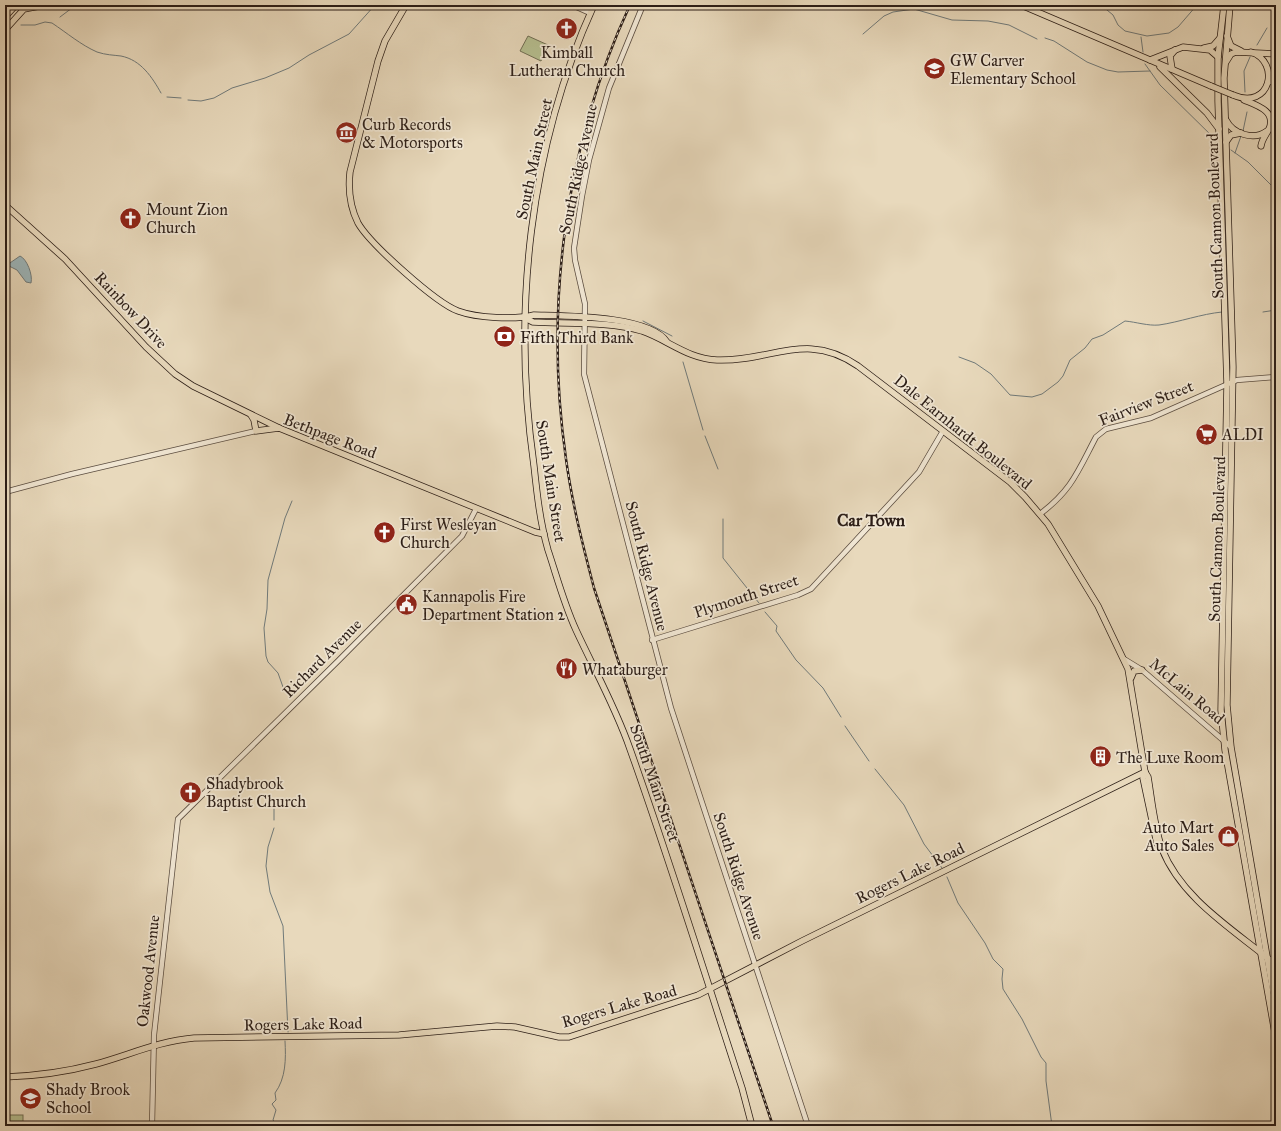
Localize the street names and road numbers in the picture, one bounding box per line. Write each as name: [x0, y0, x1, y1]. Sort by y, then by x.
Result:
street label: South Main Street: [512, 96, 556, 221]
street label: South Ridge Avenue: [555, 102, 602, 236]
street label: South Cannon Boulevard: [1203, 133, 1227, 299]
street label: Rainbow Drive: [91, 268, 172, 352]
street label: Dale Earnhardt Boulevard: [890, 371, 1036, 493]
street label: Fairview Street: [1096, 376, 1196, 430]
street label: Bethpage Road: [280, 410, 379, 463]
street label: South Main Street: [532, 419, 570, 544]
street label: South Cannon Boulevard: [1205, 456, 1229, 622]
street label: South Ridge Avenue: [621, 499, 672, 633]
street label: Plymouth Street: [691, 570, 801, 622]
street label: Richard Avenue: [279, 614, 366, 701]
street label: McLain Road: [1146, 654, 1228, 728]
street label: South Main Street: [626, 722, 684, 845]
street label: South Ridge Avenue: [708, 810, 769, 943]
street label: Rogers Lake Road: [852, 838, 968, 908]
street label: Oakwood Avenue: [133, 914, 163, 1028]
street label: Rogers Lake Road: [559, 980, 679, 1032]
street label: Rogers Lake Road: [243, 1013, 363, 1036]

